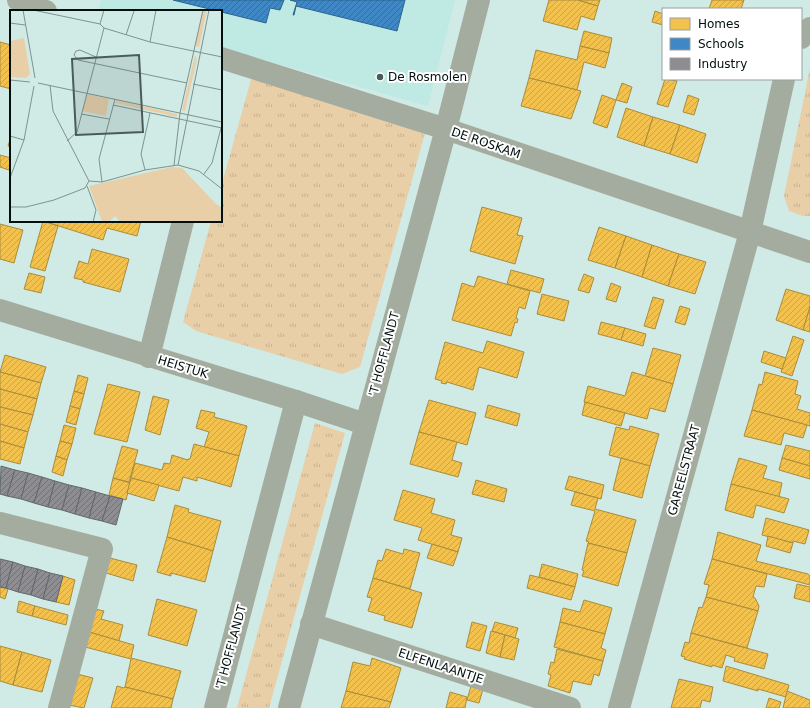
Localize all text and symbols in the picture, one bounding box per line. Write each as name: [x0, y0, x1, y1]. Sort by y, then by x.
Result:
legend: [662, 8, 802, 80]
inset map: [10, 10, 222, 222]
text: Homes: [698, 17, 740, 31]
text: Schools: [698, 37, 744, 51]
text: Industry: [698, 57, 747, 71]
place label: De Rosmolen: [388, 70, 467, 84]
marker: De Rosmolen: [375, 72, 385, 82]
street label: DE ROSKAM: [450, 125, 522, 161]
street label: 'T HOFFLANDT: [366, 309, 402, 398]
street label: HEISTUK: [156, 353, 211, 382]
street label: GAREELSTRAAT: [665, 422, 703, 517]
street label: 'T HOFFLANDT: [213, 602, 249, 691]
street label: ELFENLAANTJE: [397, 646, 485, 686]

